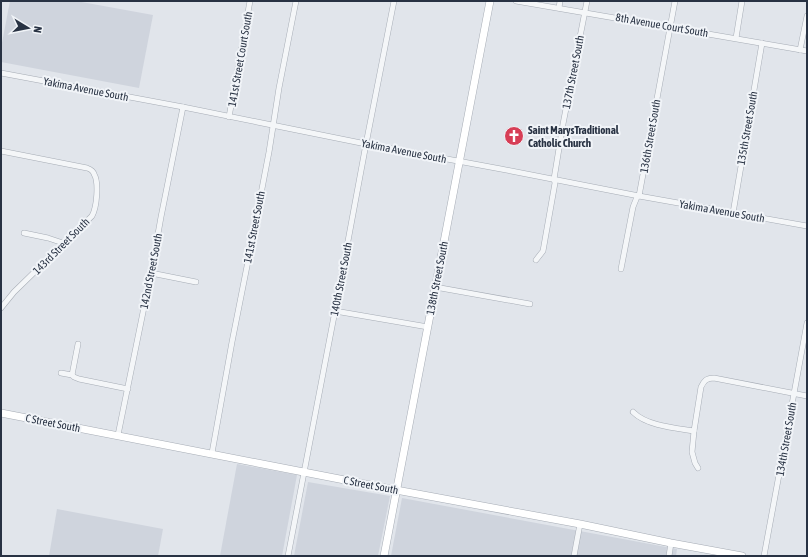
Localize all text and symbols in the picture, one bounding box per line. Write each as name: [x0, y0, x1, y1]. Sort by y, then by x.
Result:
north arrow: [8, 8, 48, 48]
street label: 141st Street Court South: [226, 10, 254, 108]
street label: 8th Avenue Court South: [615, 11, 709, 39]
text: N: [31, 25, 44, 34]
street label: 137th Street South: [560, 34, 586, 110]
street label: Yakima Avenue South: [42, 75, 130, 103]
street label: 135th Street South: [735, 90, 759, 166]
street label: 136th Street South: [638, 98, 662, 174]
place label: Saint MarysTraditional Catholic Church: [528, 124, 620, 149]
church icon: Saint MarysTraditional Catholic Church: [503, 125, 525, 147]
street label: Yakima Avenue South: [360, 137, 448, 165]
street label: 141st Street South: [241, 190, 267, 264]
street label: Yakima Avenue South: [678, 198, 766, 224]
street label: 143rd Street South: [30, 215, 92, 277]
street label: 142nd Street South: [138, 232, 164, 310]
street label: 138th Street South: [424, 240, 450, 316]
street label: 140th Street South: [328, 241, 354, 317]
street label: 134th Street South: [774, 401, 798, 477]
street label: C Street South: [25, 412, 81, 434]
street label: C Street South: [343, 474, 399, 496]

